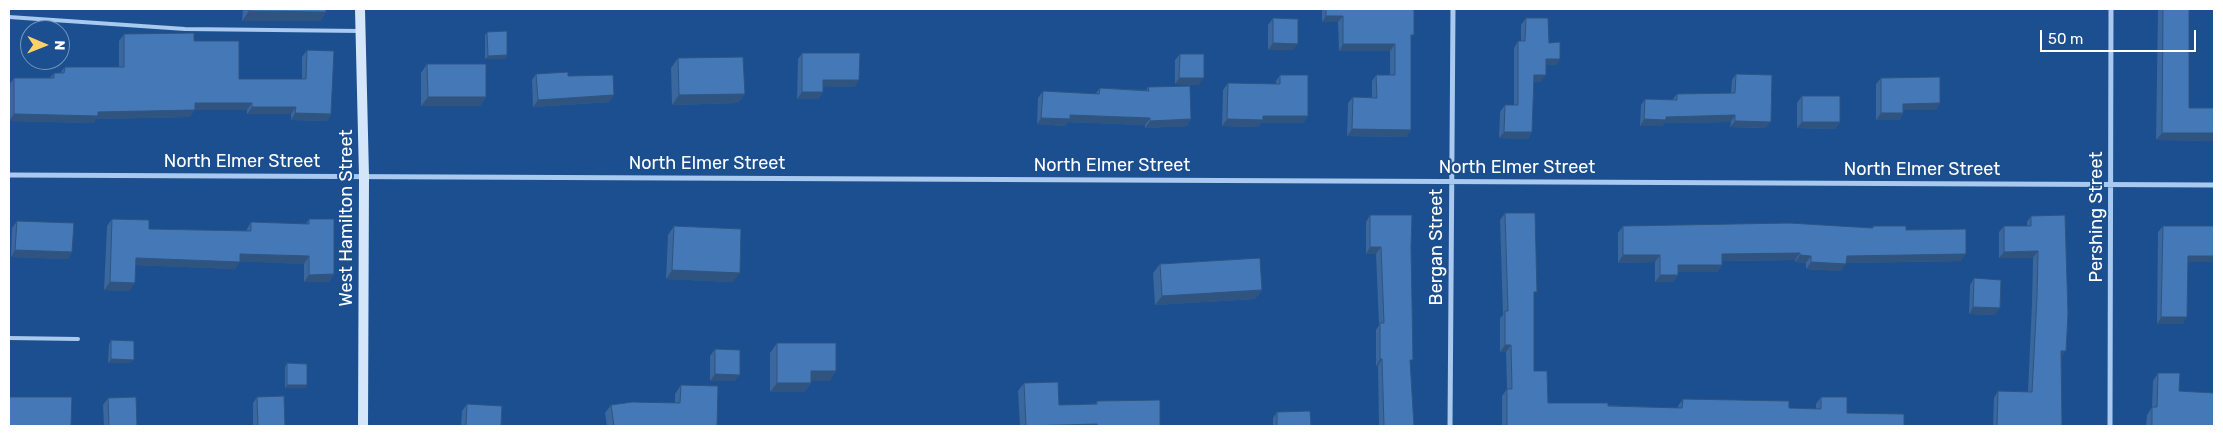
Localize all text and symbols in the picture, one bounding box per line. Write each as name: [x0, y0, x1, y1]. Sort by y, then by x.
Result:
north arrow: [20, 20, 70, 70]
scale bar: [2043, 20, 2199, 52]
text: 50 m: [2048, 30, 2083, 48]
text: N: [51, 40, 68, 50]
street label: West Hamilton Street: [336, 130, 358, 306]
street label: North Elmer Street: [164, 151, 320, 173]
street label: Pershing Street: [2086, 152, 2108, 282]
street label: North Elmer Street: [629, 153, 785, 175]
street label: North Elmer Street: [1034, 155, 1190, 177]
street label: North Elmer Street: [1439, 157, 1595, 179]
street label: North Elmer Street: [1844, 159, 2000, 181]
street label: Bergan Street: [1426, 189, 1448, 305]

